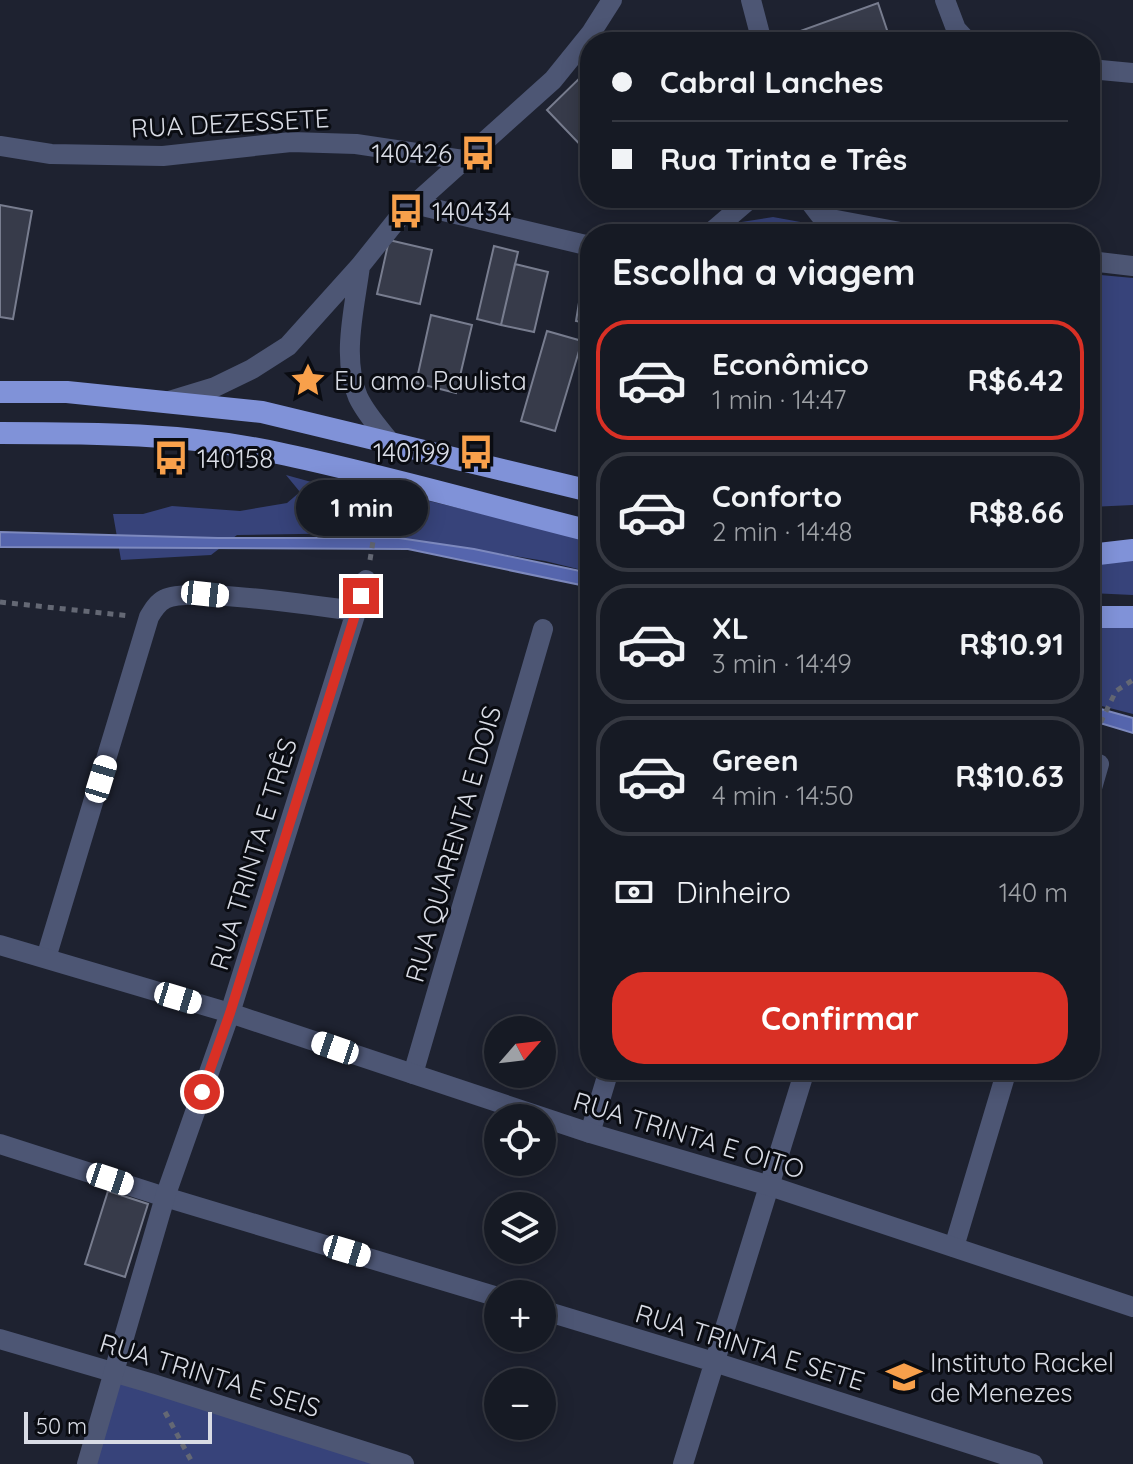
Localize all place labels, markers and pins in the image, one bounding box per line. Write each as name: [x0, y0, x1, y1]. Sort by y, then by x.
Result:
bus stop icon: 140426: [459, 134, 497, 172]
place label: 140426: [372, 137, 452, 170]
bus stop icon: 140434: [387, 192, 425, 230]
place label: 140434: [432, 195, 511, 228]
place icon: Eu amo Paulista: [289, 361, 327, 399]
place label: Eu amo Paulista: [334, 364, 527, 397]
bus stop icon: 140199: [457, 433, 495, 471]
place label: 140199: [373, 436, 450, 469]
bus stop icon: 140158: [152, 439, 190, 477]
place label: 140158: [197, 442, 273, 475]
place label: Instituto Rackel de Menezes: [930, 1346, 1114, 1409]
school or university icon: Instituto Rackel de Menezes: [885, 1358, 923, 1396]

